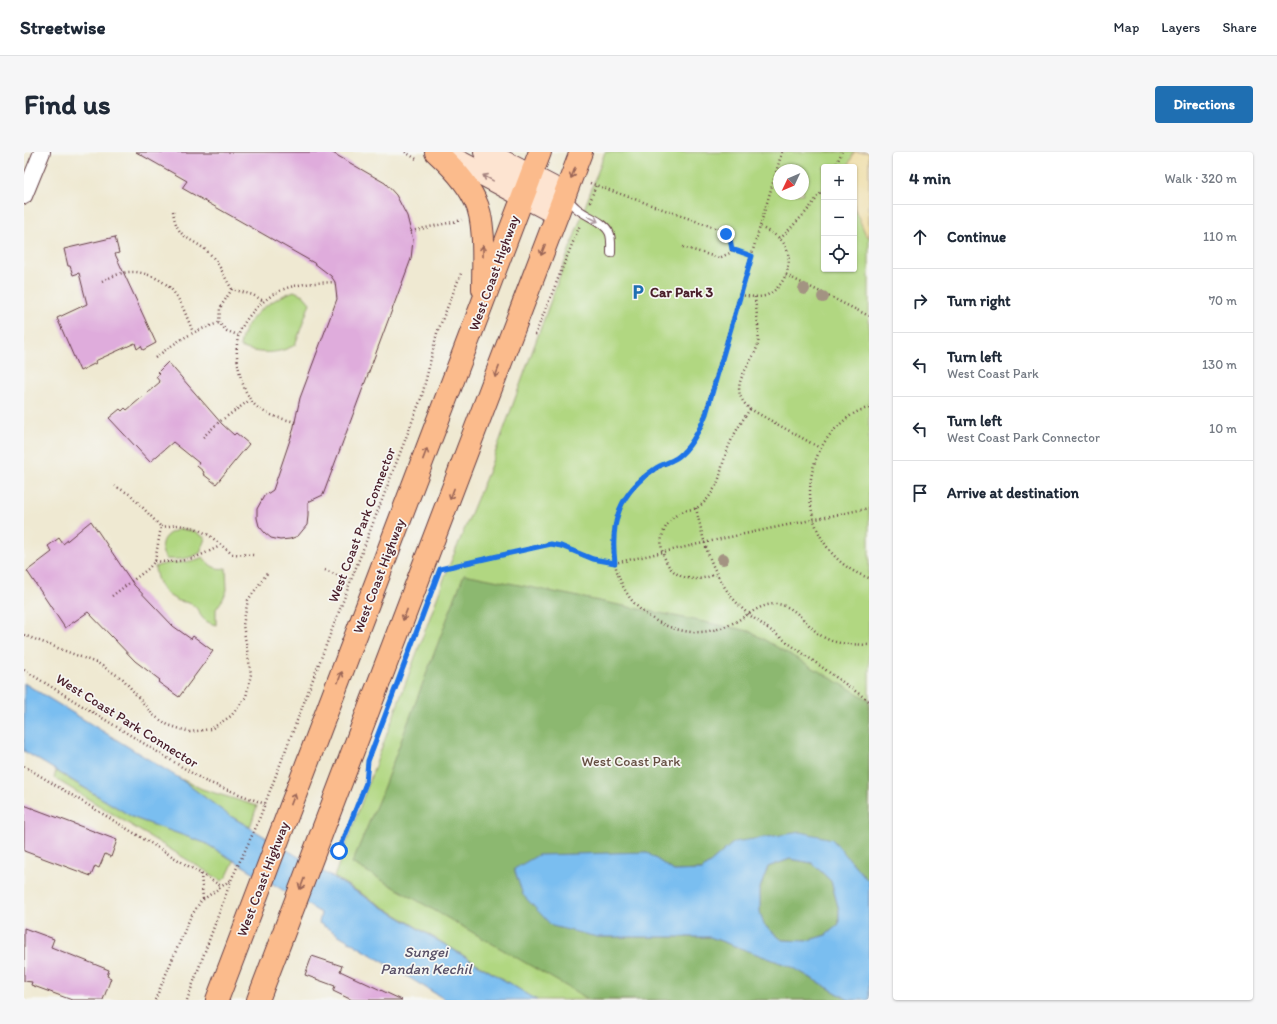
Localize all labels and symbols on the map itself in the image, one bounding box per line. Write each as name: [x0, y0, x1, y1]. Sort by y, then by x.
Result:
north arrow: [773, 164, 809, 200]
one-way arrow: [568, 166, 576, 178]
one-way arrow: [482, 174, 494, 181]
street label: West Coast Highway: [465, 213, 523, 333]
one-way arrow: [587, 216, 599, 224]
route end: [717, 225, 735, 243]
one-way arrow: [539, 244, 547, 256]
one-way arrow: [479, 245, 487, 258]
parking icon: Car Park 3: [629, 283, 647, 301]
place label: Car Park 3: [650, 284, 714, 301]
one-way arrow: [493, 366, 501, 378]
street label: West Coast Park Connector: [325, 444, 400, 605]
one-way arrow: [422, 449, 430, 461]
one-way arrow: [447, 487, 455, 499]
street label: West Coast Highway: [349, 516, 409, 636]
one-way arrow: [401, 609, 409, 621]
street label: West Coast Park Connector: [53, 670, 202, 772]
one-way arrow: [337, 672, 345, 684]
park label: West Coast Park: [582, 753, 681, 770]
one-way arrow: [290, 793, 298, 805]
street label: West Coast Highway: [233, 819, 293, 939]
route start: [330, 842, 348, 860]
one-way arrow: [297, 878, 305, 890]
water label: Sungei Pandan Kechil: [380, 943, 473, 978]

